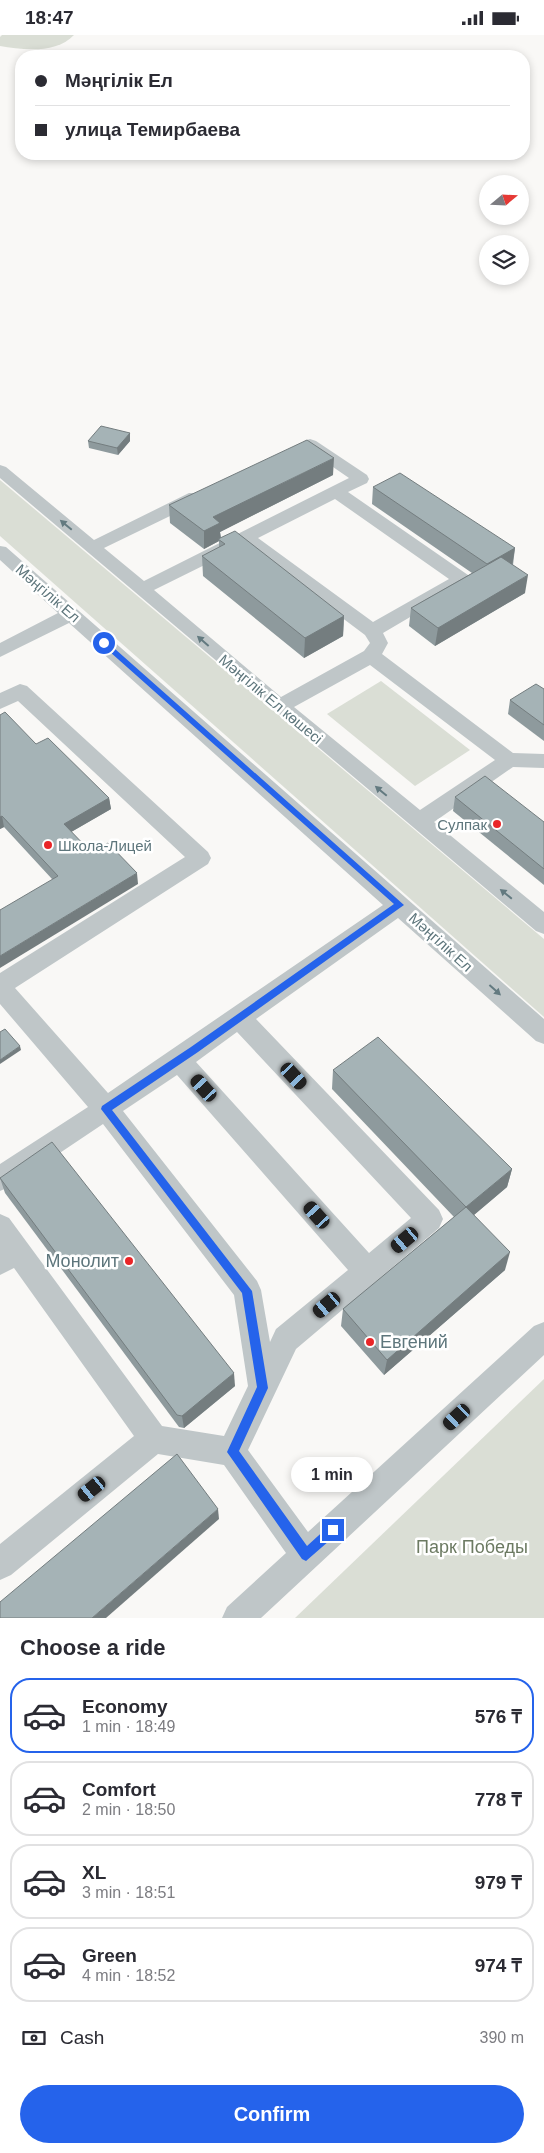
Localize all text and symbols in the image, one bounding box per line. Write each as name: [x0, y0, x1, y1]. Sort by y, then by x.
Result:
text: 18:47: [25, 7, 74, 28]
text: Мәңгілік Ел: [65, 70, 173, 91]
text: улица Темирбаева: [65, 119, 240, 140]
north arrow: [479, 175, 529, 225]
map controls: [479, 175, 529, 285]
button: layers: [479, 235, 529, 285]
one-way arrow: [60, 519, 72, 531]
street label: Мәңгілік Ел: [12, 561, 84, 625]
route start: [93, 632, 115, 654]
one-way arrow: [198, 635, 210, 647]
street label: Мәңгілік Ел көшесі: [216, 651, 326, 747]
one-way arrow: [375, 785, 388, 796]
place label: Сулпак: [437, 816, 487, 833]
marker: Сулпак: [491, 818, 503, 830]
place label: Школа-Лицей: [58, 837, 152, 854]
marker: Школа-Лицей: [42, 839, 54, 851]
one-way arrow: [500, 889, 513, 900]
street label: Мәңгілік Ел: [406, 909, 476, 975]
one-way arrow: [488, 984, 500, 996]
car: [278, 1060, 309, 1092]
car: [188, 1072, 219, 1104]
car: [301, 1199, 332, 1231]
car: [388, 1225, 421, 1255]
place label: Монолит: [45, 1251, 119, 1271]
marker: Монолит: [123, 1255, 135, 1267]
car: [310, 1290, 343, 1320]
place label: Евгений: [380, 1332, 448, 1352]
marker: Евгений: [364, 1336, 376, 1348]
car: [440, 1401, 473, 1433]
callout: 1 min: [292, 1457, 374, 1493]
text: 1 min: [311, 1466, 353, 1483]
car: [75, 1474, 108, 1504]
route end: [322, 1519, 344, 1541]
park label: Парк Победы: [416, 1537, 528, 1557]
text: Choose a ride: [20, 1635, 165, 1660]
icon: car: [22, 1693, 67, 1738]
text: Economy: [82, 1696, 168, 1717]
text: 576 ₸: [475, 1706, 522, 1727]
text: 1 min · 18:49: [82, 1718, 175, 1735]
icon: car: [22, 1776, 67, 1821]
text: Comfort: [82, 1779, 156, 1800]
text: 778 ₸: [475, 1789, 522, 1810]
text: 2 min · 18:50: [82, 1801, 175, 1818]
icon: car: [22, 1859, 67, 1904]
text: XL: [82, 1862, 106, 1883]
text: 979 ₸: [475, 1872, 522, 1893]
text: 3 min · 18:51: [82, 1884, 175, 1901]
icon: car: [22, 1942, 67, 1987]
text: Green: [82, 1945, 137, 1966]
text: 974 ₸: [475, 1955, 522, 1976]
text: 4 min · 18:52: [82, 1967, 175, 1984]
icon: cash: [20, 2024, 48, 2052]
text: Cash: [60, 2027, 104, 2048]
text: 390 m: [480, 2029, 524, 2046]
button: Confirm: [20, 2085, 524, 2143]

